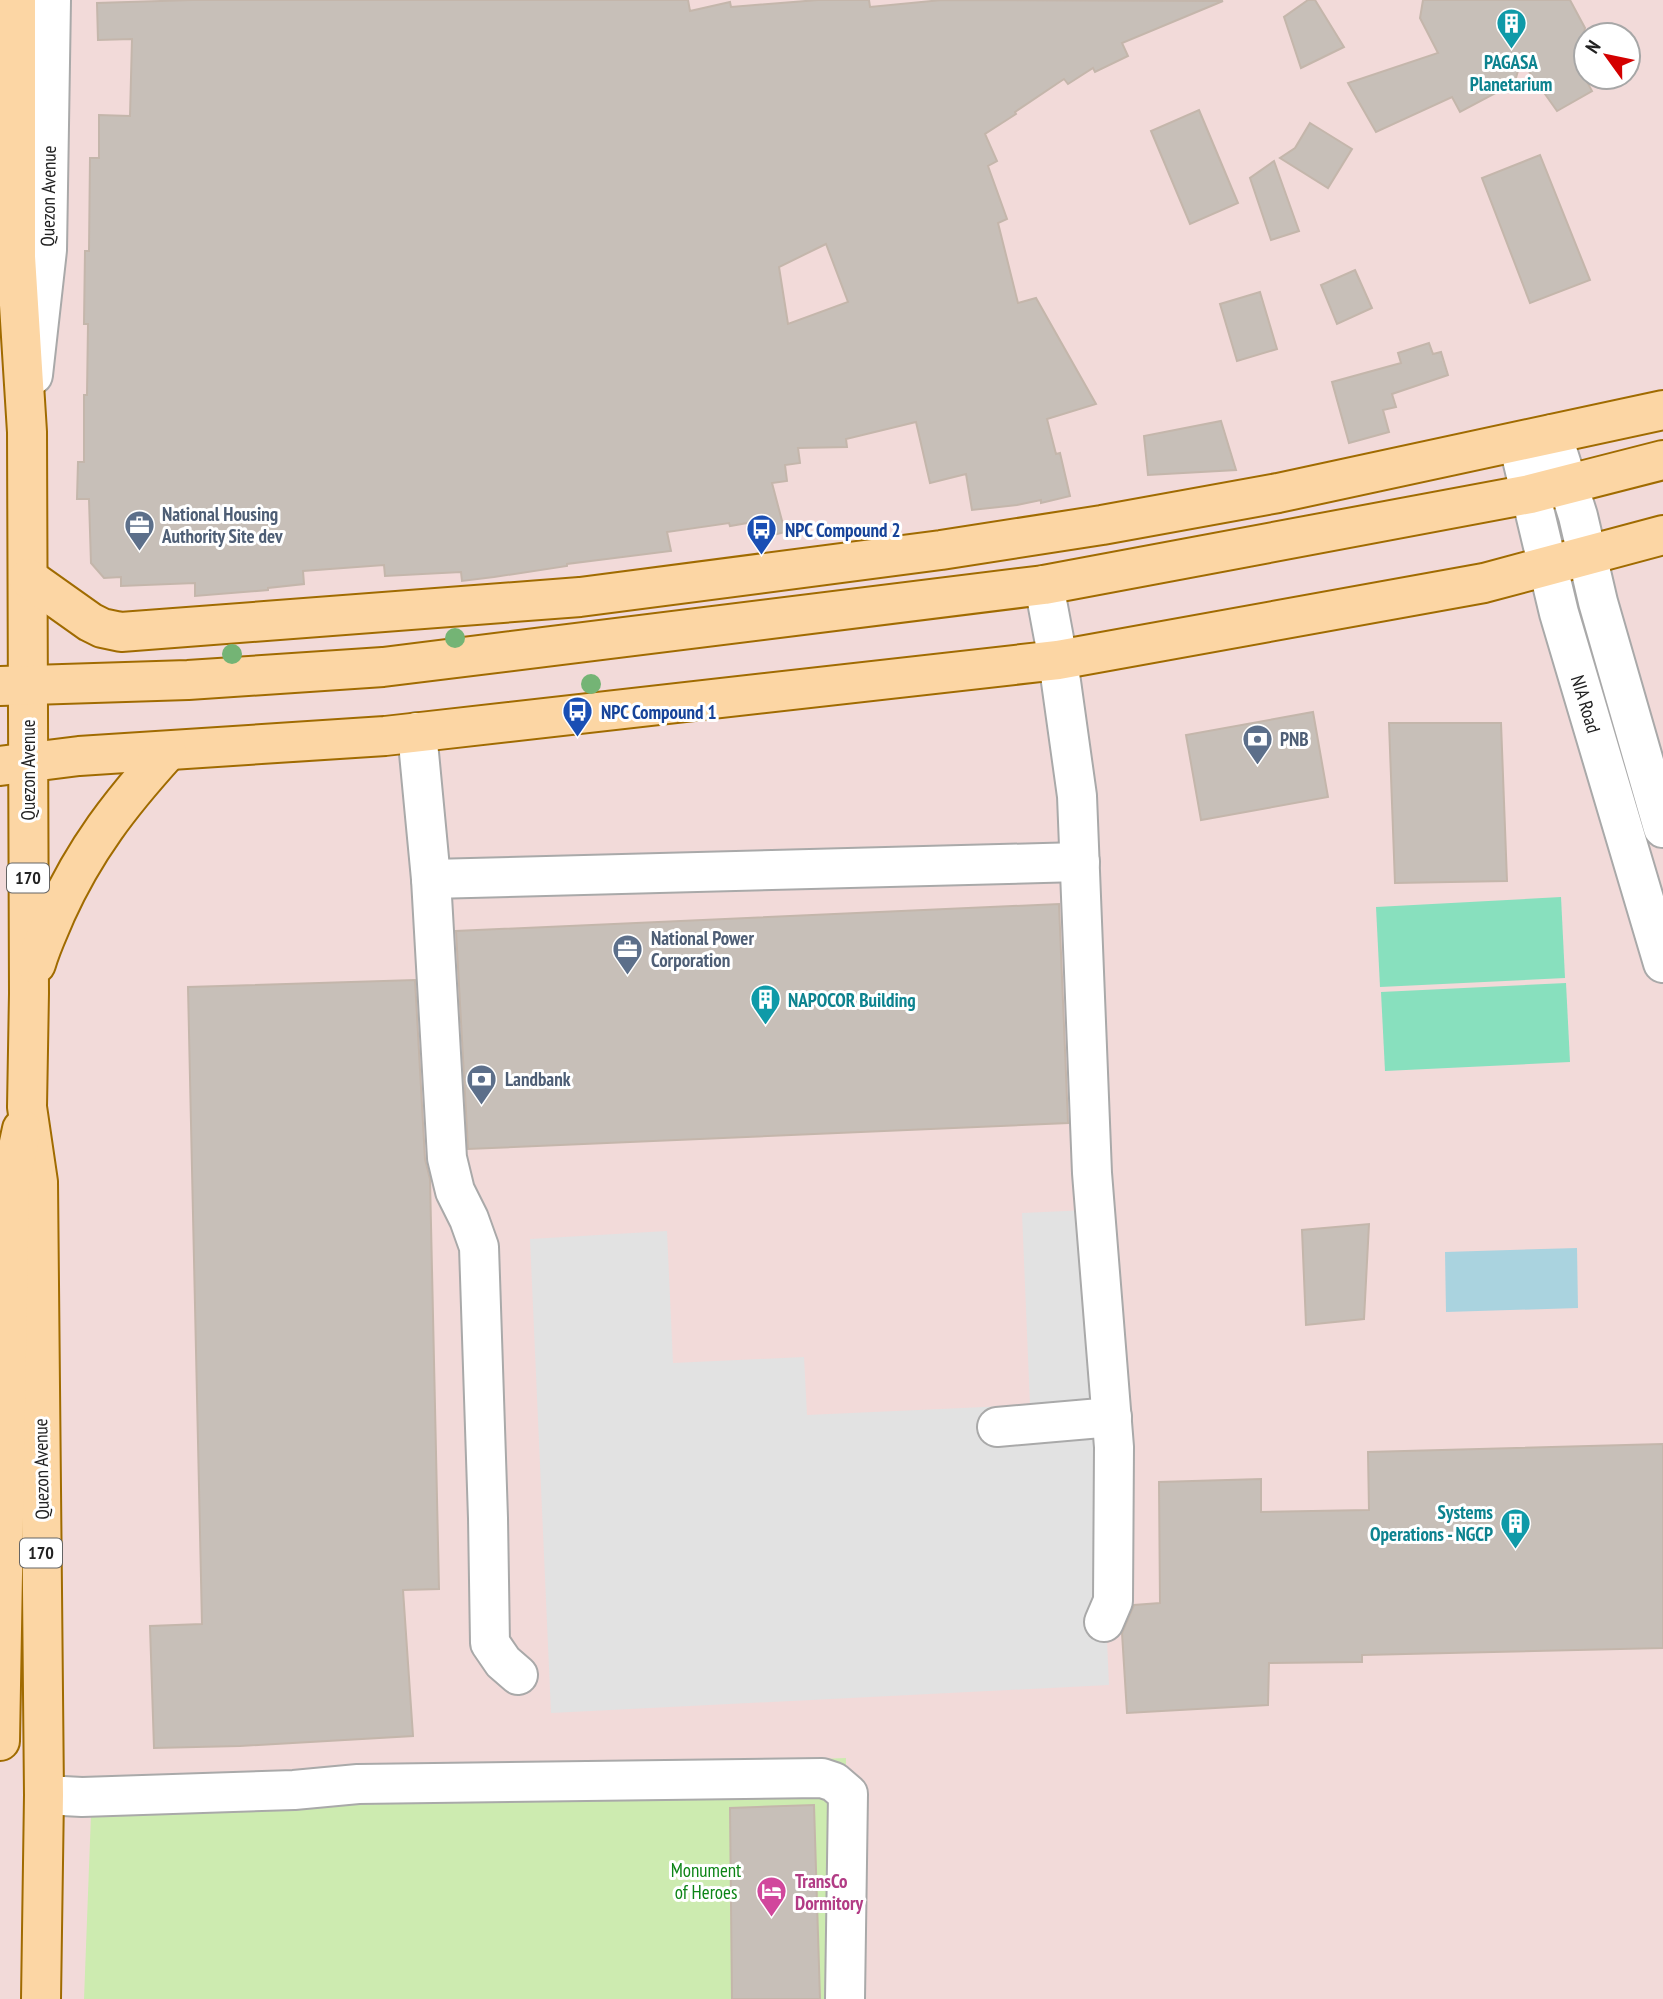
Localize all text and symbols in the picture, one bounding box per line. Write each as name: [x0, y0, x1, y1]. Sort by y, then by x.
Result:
building icon: PAGASA Planetarium: [1494, 6, 1528, 50]
north arrow: [1572, 21, 1642, 91]
text: N: [1580, 36, 1606, 58]
place label: PAGASA Planetarium: [1470, 50, 1552, 96]
street label: Quezon Avenue: [35, 145, 61, 247]
place label: National Housing Authority Site dev: [161, 502, 283, 548]
office icon: National Housing Authority Site dev: [122, 508, 156, 552]
bus stop icon: NPC Compound 2: [745, 513, 779, 557]
place label: NPC Compound 2: [785, 518, 900, 542]
street label: NIA Road: [1566, 672, 1606, 736]
bus stop icon: NPC Compound 1: [561, 695, 595, 739]
place label: NPC Compound 1: [601, 700, 716, 724]
street label: Quezon Avenue: [16, 719, 40, 821]
bank icon: PNB: [1240, 722, 1274, 766]
place label: PNB: [1280, 727, 1309, 751]
road number: 170: [7, 864, 49, 892]
place label: National Power Corporation: [651, 926, 754, 972]
office icon: National Power Corporation: [611, 932, 645, 976]
building icon: NAPOCOR Building: [748, 983, 782, 1027]
place label: NAPOCOR Building: [788, 988, 916, 1012]
bank icon: Landbank: [465, 1062, 499, 1106]
place label: Landbank: [505, 1067, 571, 1091]
street label: Quezon Avenue: [28, 1418, 54, 1520]
place label: Systems Operations - NGCP: [1370, 1500, 1493, 1546]
building icon: Systems Operations - NGCP: [1499, 1506, 1533, 1550]
road number: 170: [20, 1538, 62, 1568]
park label: Monument of Heroes: [671, 1858, 742, 1904]
place label: TransCo Dormitory: [795, 1869, 864, 1915]
hotel icon: TransCo Dormitory: [755, 1875, 789, 1919]

